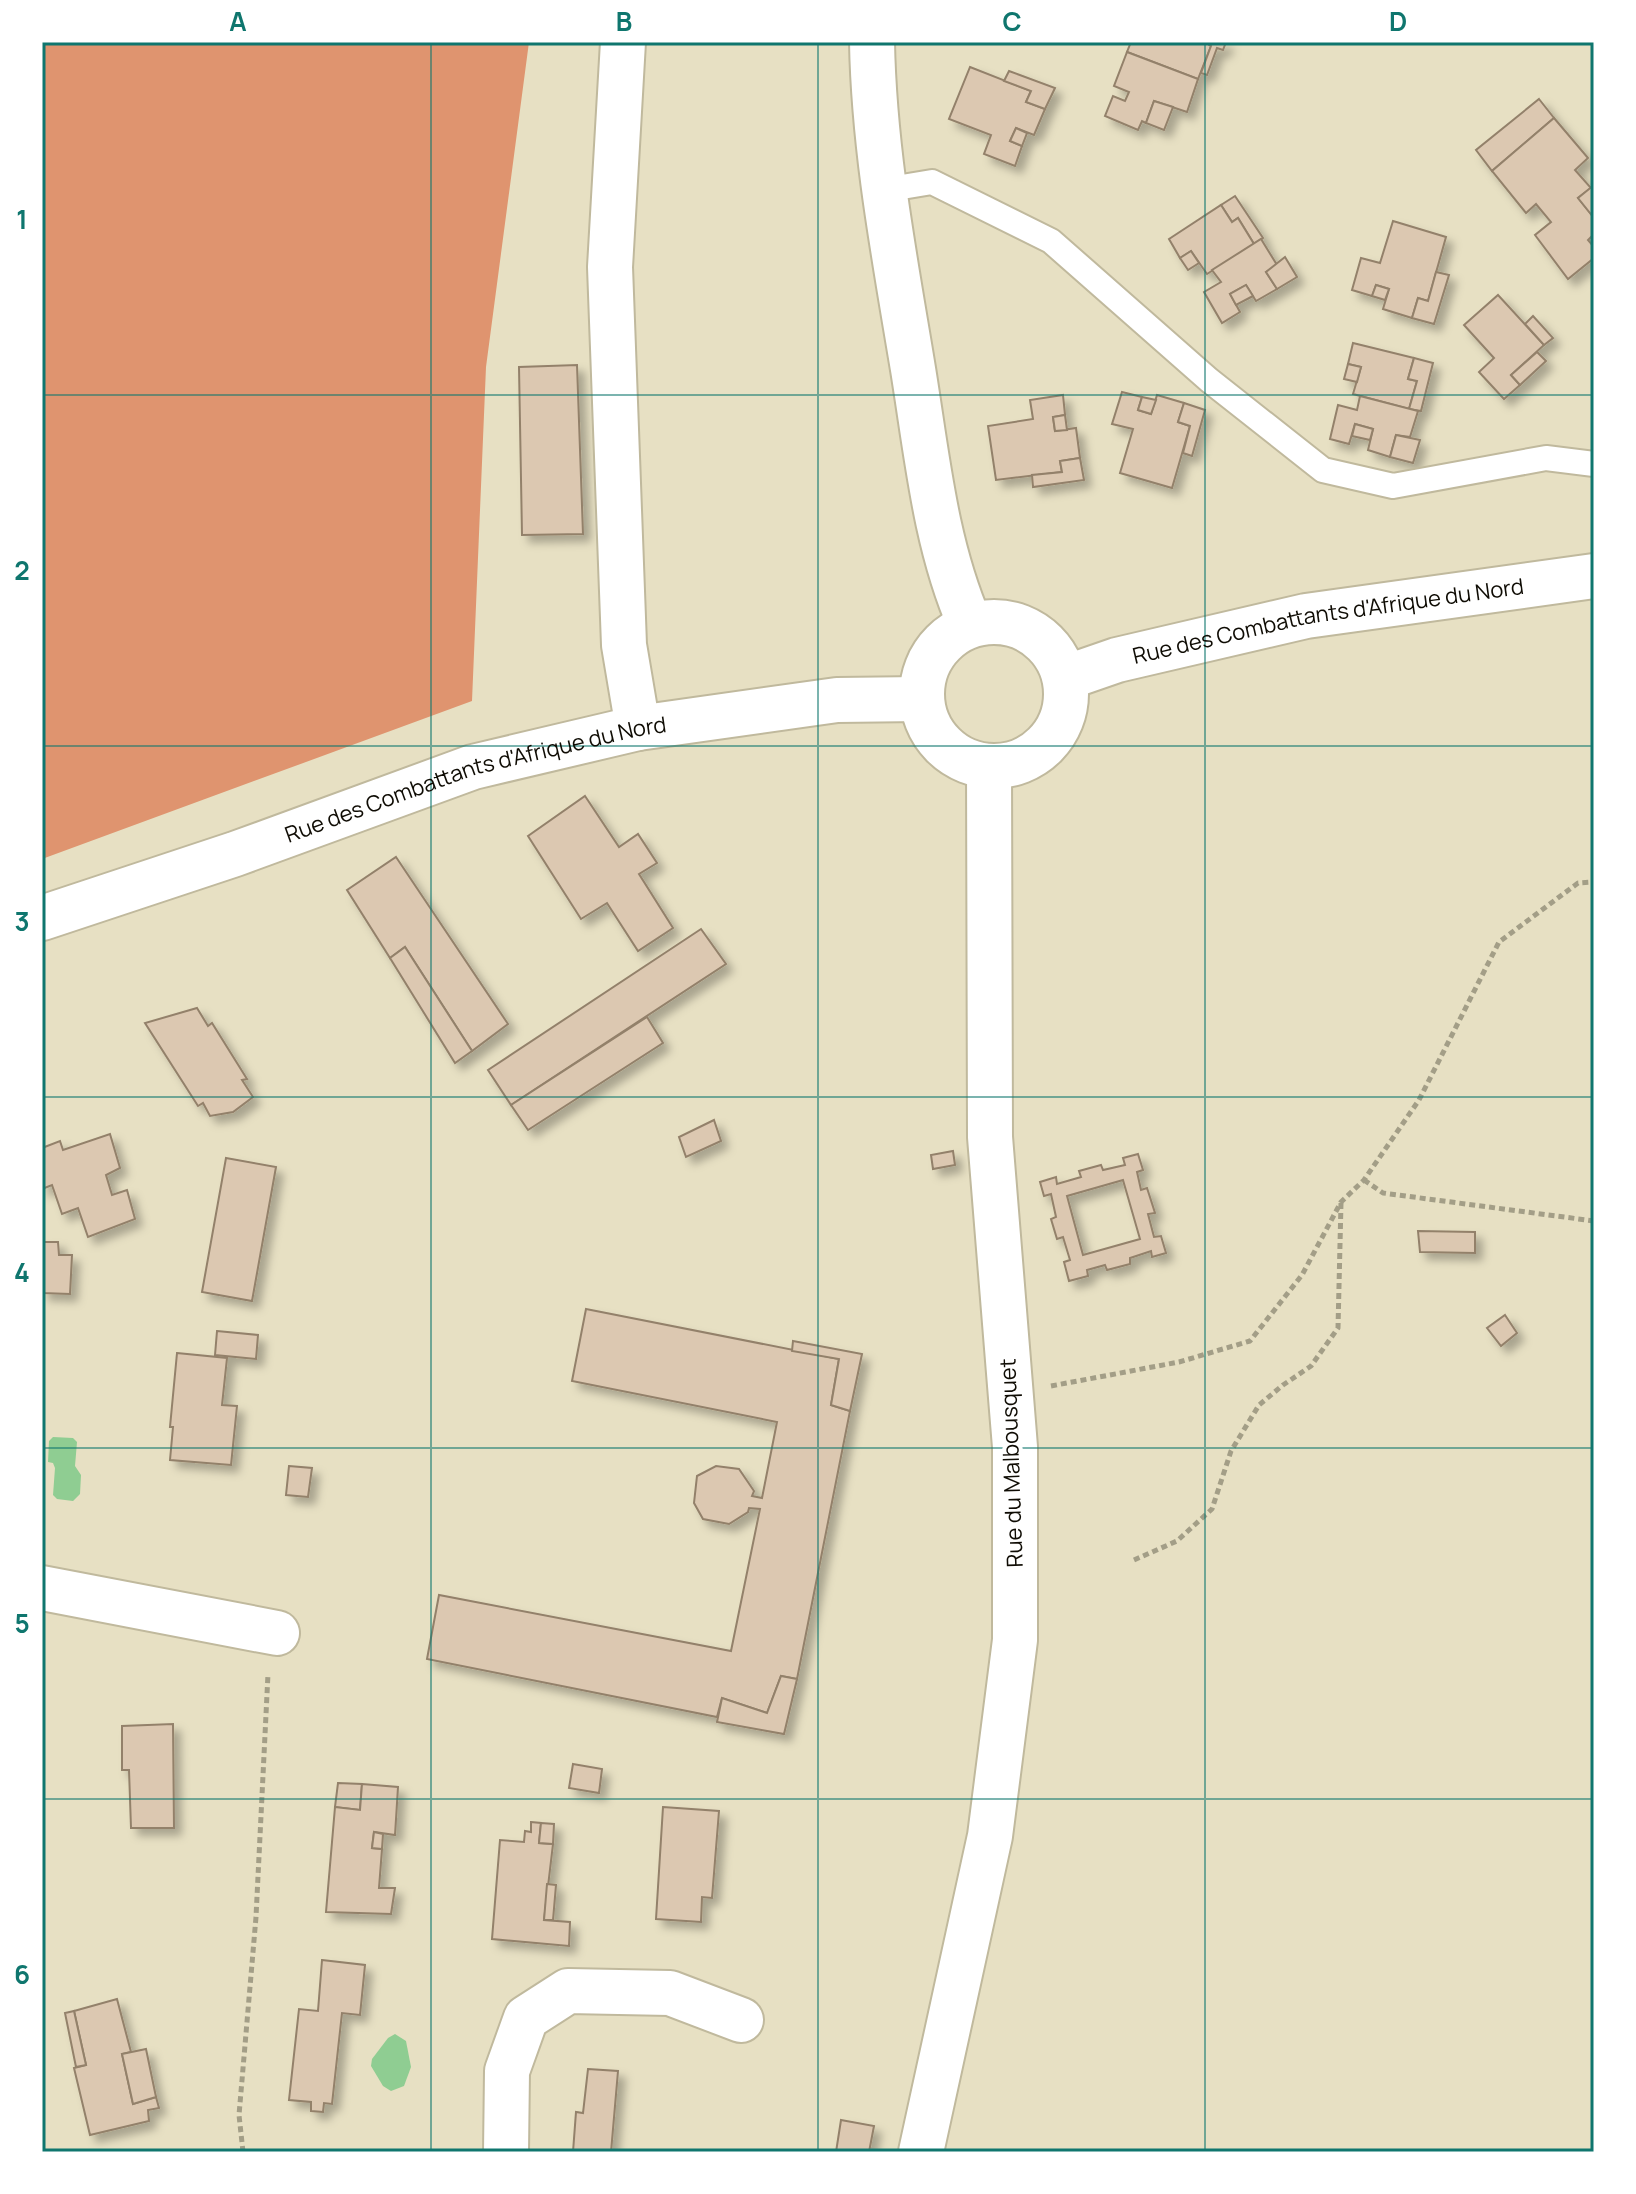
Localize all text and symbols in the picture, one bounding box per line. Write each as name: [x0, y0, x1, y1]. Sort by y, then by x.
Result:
text: A: [229, 3, 247, 39]
text: B: [616, 3, 632, 39]
text: C: [1002, 3, 1022, 39]
text: D: [1389, 3, 1407, 39]
text: 1: [16, 201, 28, 237]
text: 2: [14, 552, 30, 588]
street label: Rue des Combattants d'Afrique du Nord: [1129, 571, 1526, 671]
street label: Rue des Combattants d'Afrique du Nord: [281, 709, 668, 850]
text: 3: [14, 903, 30, 939]
text: 4: [14, 1254, 30, 1290]
street label: Rue du Malbousquet: [992, 1358, 1030, 1568]
text: 5: [14, 1605, 30, 1641]
text: 6: [14, 1956, 30, 1992]

